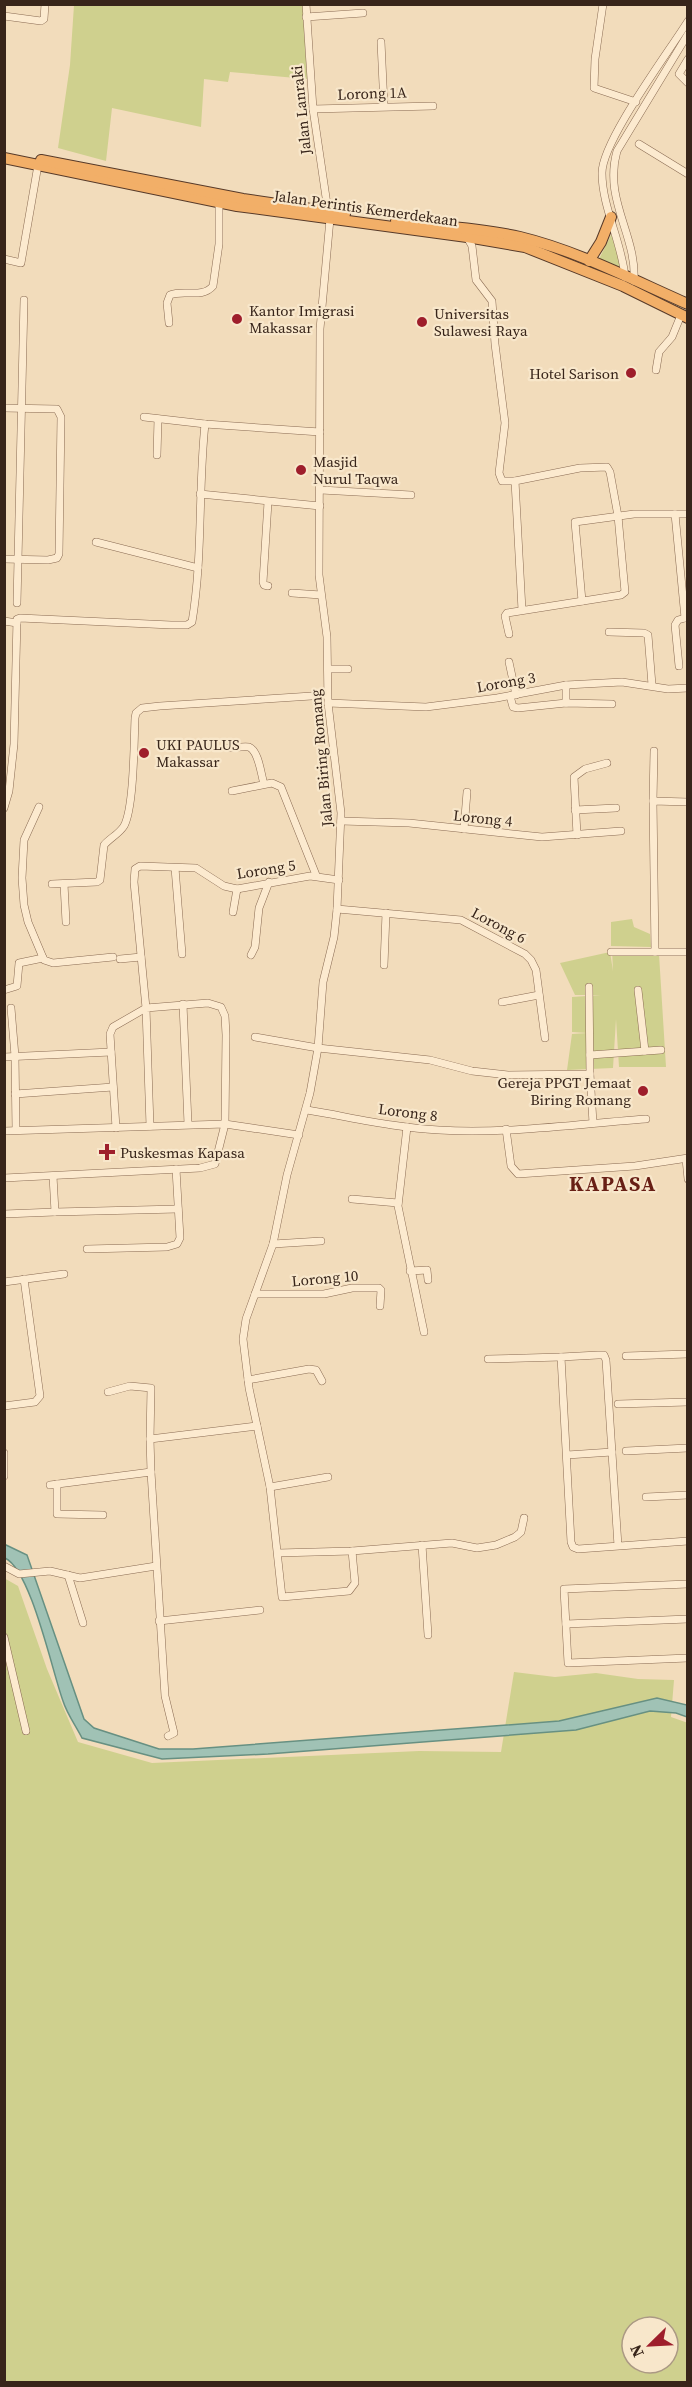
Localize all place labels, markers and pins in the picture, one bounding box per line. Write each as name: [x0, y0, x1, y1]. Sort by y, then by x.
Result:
place label: Kantor Imigrasi Makassar: [249, 300, 355, 338]
place label: Universitas Sulawesi Raya: [434, 303, 528, 341]
marker: Kantor Imigrasi Makassar: [230, 312, 244, 326]
marker: Universitas Sulawesi Raya: [415, 315, 429, 329]
place label: Hotel Sarison: [529, 363, 619, 384]
marker: Hotel Sarison: [624, 366, 638, 380]
place label: Masjid Nurul Taqwa: [313, 451, 399, 489]
marker: Masjid Nurul Taqwa: [294, 463, 308, 477]
place label: UKI PAULUS Makassar: [156, 734, 240, 772]
marker: UKI PAULUS Makassar: [137, 746, 151, 760]
place label: Gereja PPGT Jemaat Biring Romang: [498, 1072, 631, 1110]
marker: Gereja PPGT Jemaat Biring Romang: [636, 1084, 650, 1098]
place label: Puskesmas Kapasa: [120, 1142, 245, 1163]
marker: Puskesmas Kapasa: [98, 1143, 116, 1161]

